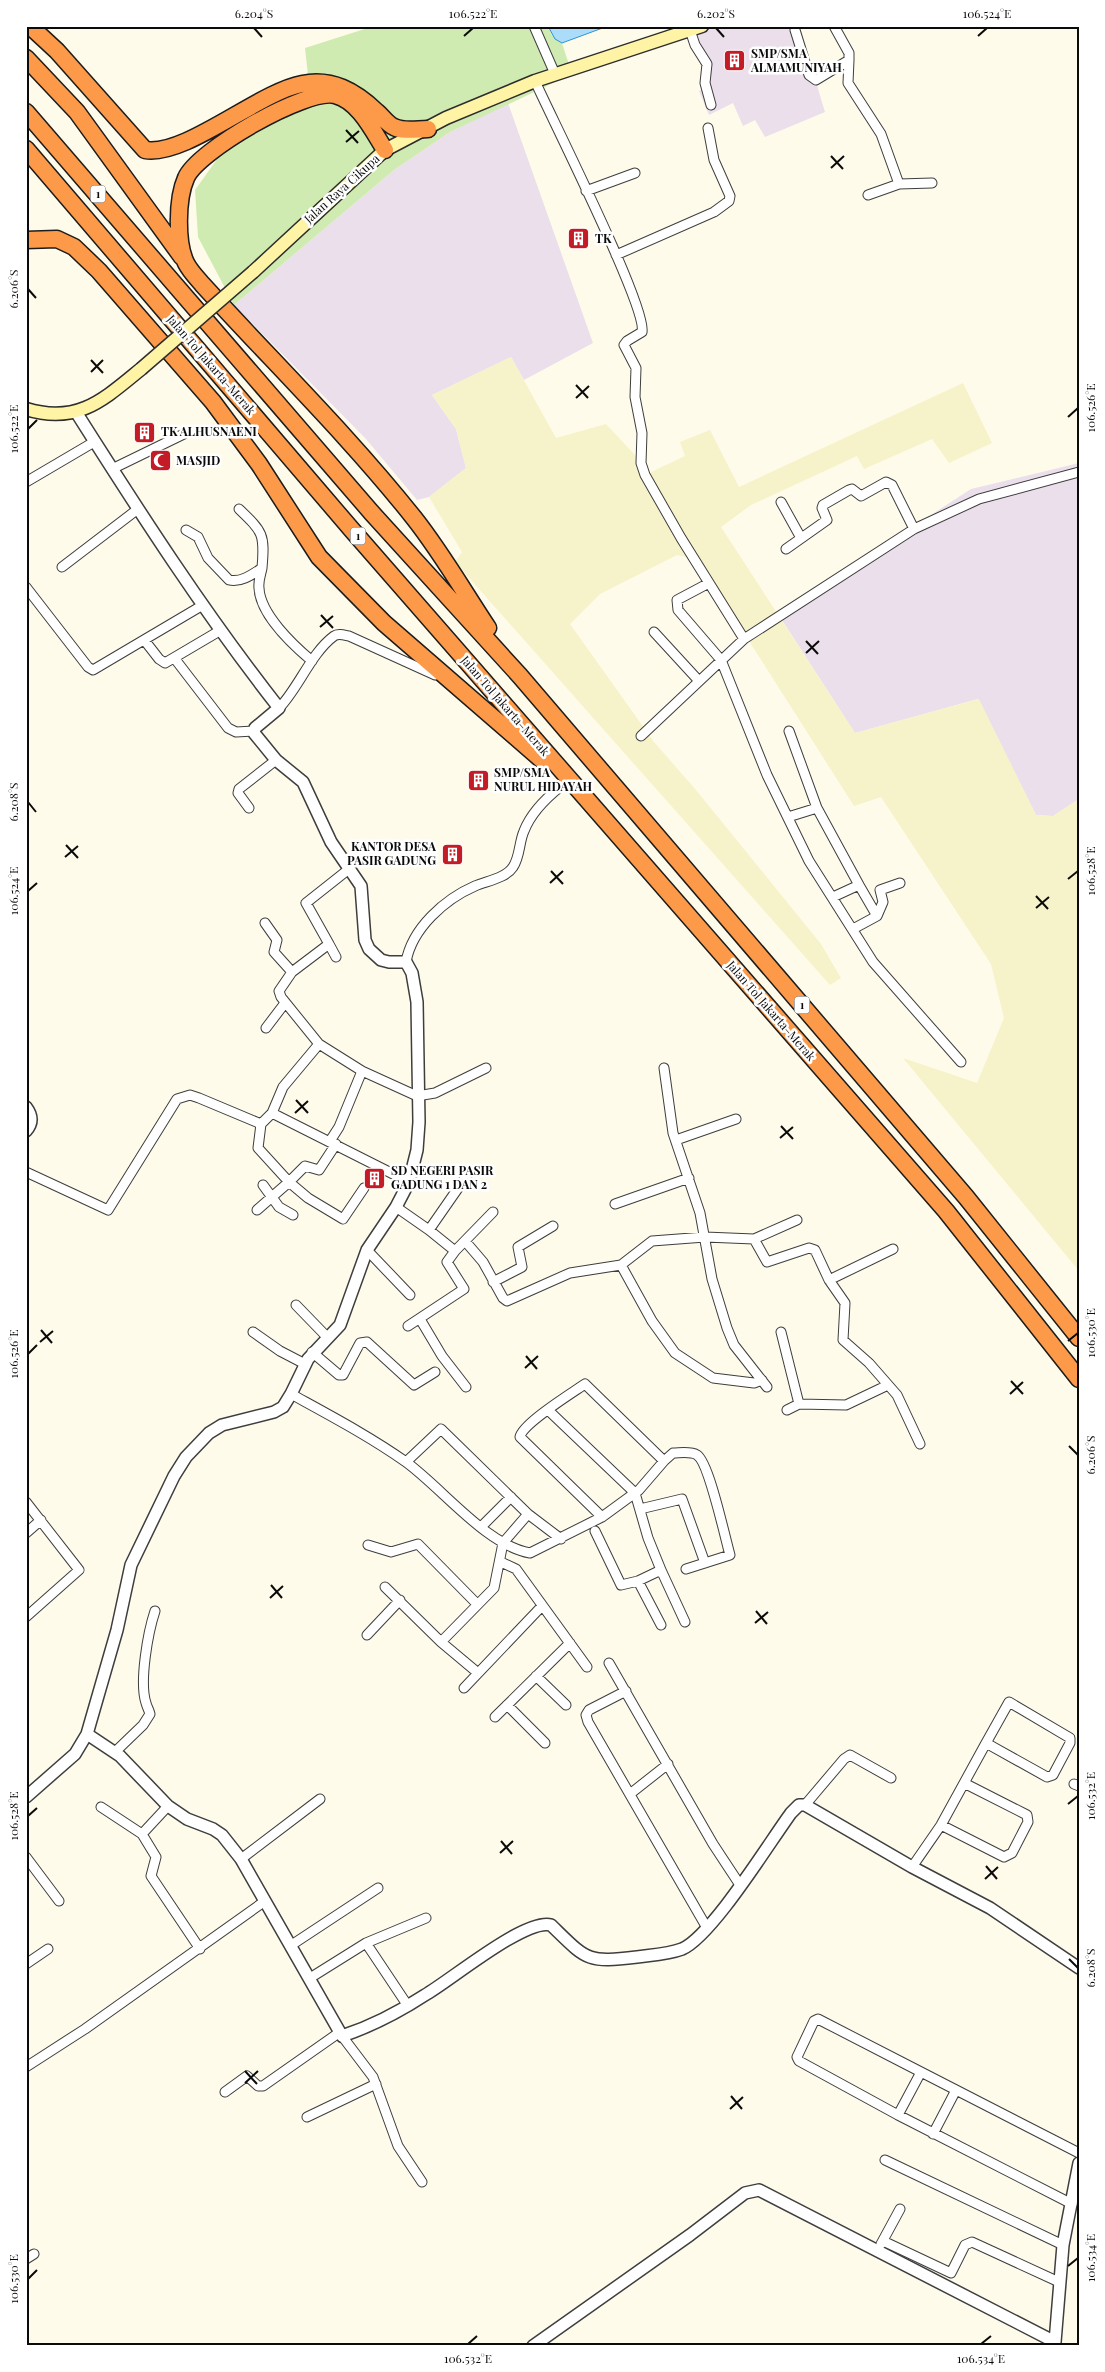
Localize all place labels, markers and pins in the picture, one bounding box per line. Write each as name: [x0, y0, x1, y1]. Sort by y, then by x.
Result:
place label: SMP/SMA ALMAMUNIYAH: [750, 45, 842, 75]
building icon: SMP/SMA ALMAMUNIYAH: [723, 49, 747, 73]
building icon: TK: [567, 227, 591, 251]
place label: TK: [595, 230, 612, 246]
building icon: TK ALHUSNAENI: [133, 420, 157, 444]
place label: TK ALHUSNAENI: [161, 423, 257, 439]
mosque icon: MASJID: [148, 449, 172, 473]
place label: MASJID: [176, 452, 220, 468]
place label: SMP/SMA NURUL HIDAYAH: [494, 764, 592, 794]
building icon: SMP/SMA NURUL HIDAYAH: [466, 768, 490, 792]
place label: KANTOR DESA PASIR GADUNG: [347, 838, 437, 868]
building icon: KANTOR DESA PASIR GADUNG: [440, 842, 464, 866]
place label: SD NEGERI PASIR GADUNG 1 DAN 2: [391, 1162, 494, 1192]
building icon: SD NEGERI PASIR GADUNG 1 DAN 2: [363, 1166, 387, 1190]

